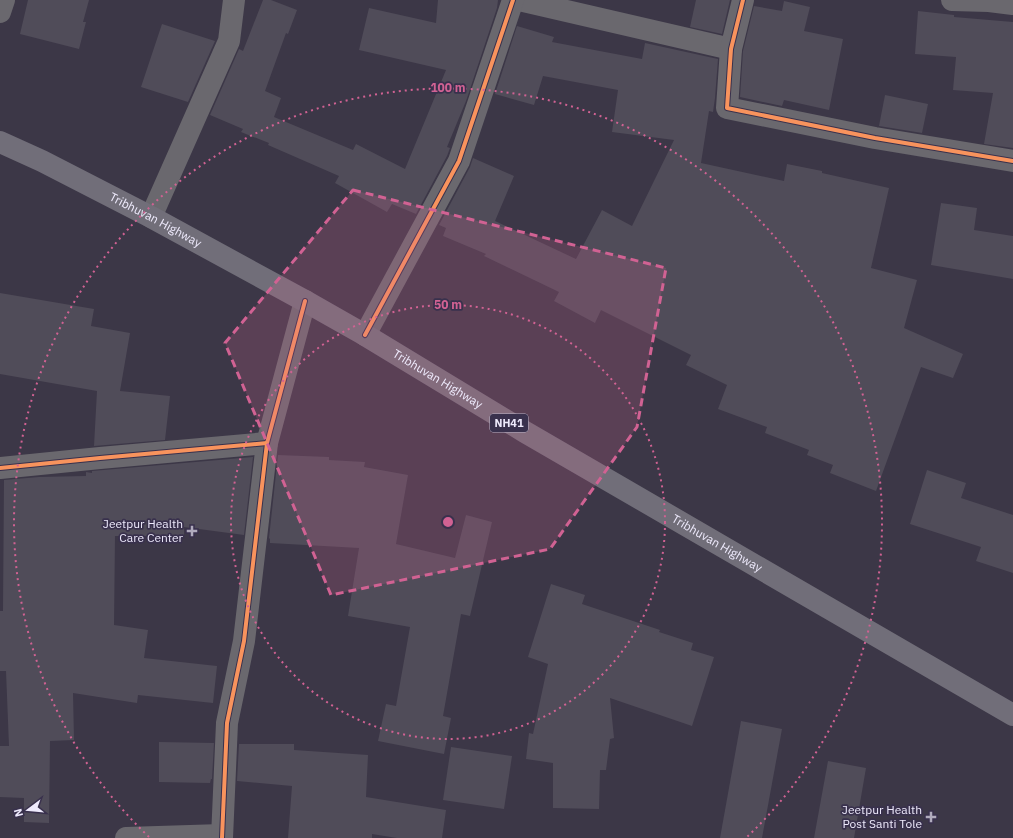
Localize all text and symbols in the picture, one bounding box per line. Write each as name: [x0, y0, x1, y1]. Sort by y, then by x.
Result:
text: 100 m: [430, 80, 466, 95]
street label: Tribhuvan Highway: [107, 189, 204, 250]
text: 50 m: [434, 297, 462, 312]
street label: Tribhuvan Highway: [390, 346, 486, 412]
road number: NH41: [490, 414, 528, 432]
street label: Tribhuvan Highway: [669, 511, 765, 575]
centre of rings: [441, 515, 455, 529]
place label: Jeetpur Health Care Center: [103, 516, 184, 545]
marker: Jeetpur Health Care Center: [186, 525, 198, 537]
north arrow: [8, 790, 48, 830]
place label: Jeetpur Health Post Santi Tole: [842, 802, 922, 831]
text: N: [11, 807, 26, 819]
marker: Jeetpur Health Post Santi Tole: [925, 811, 937, 823]

